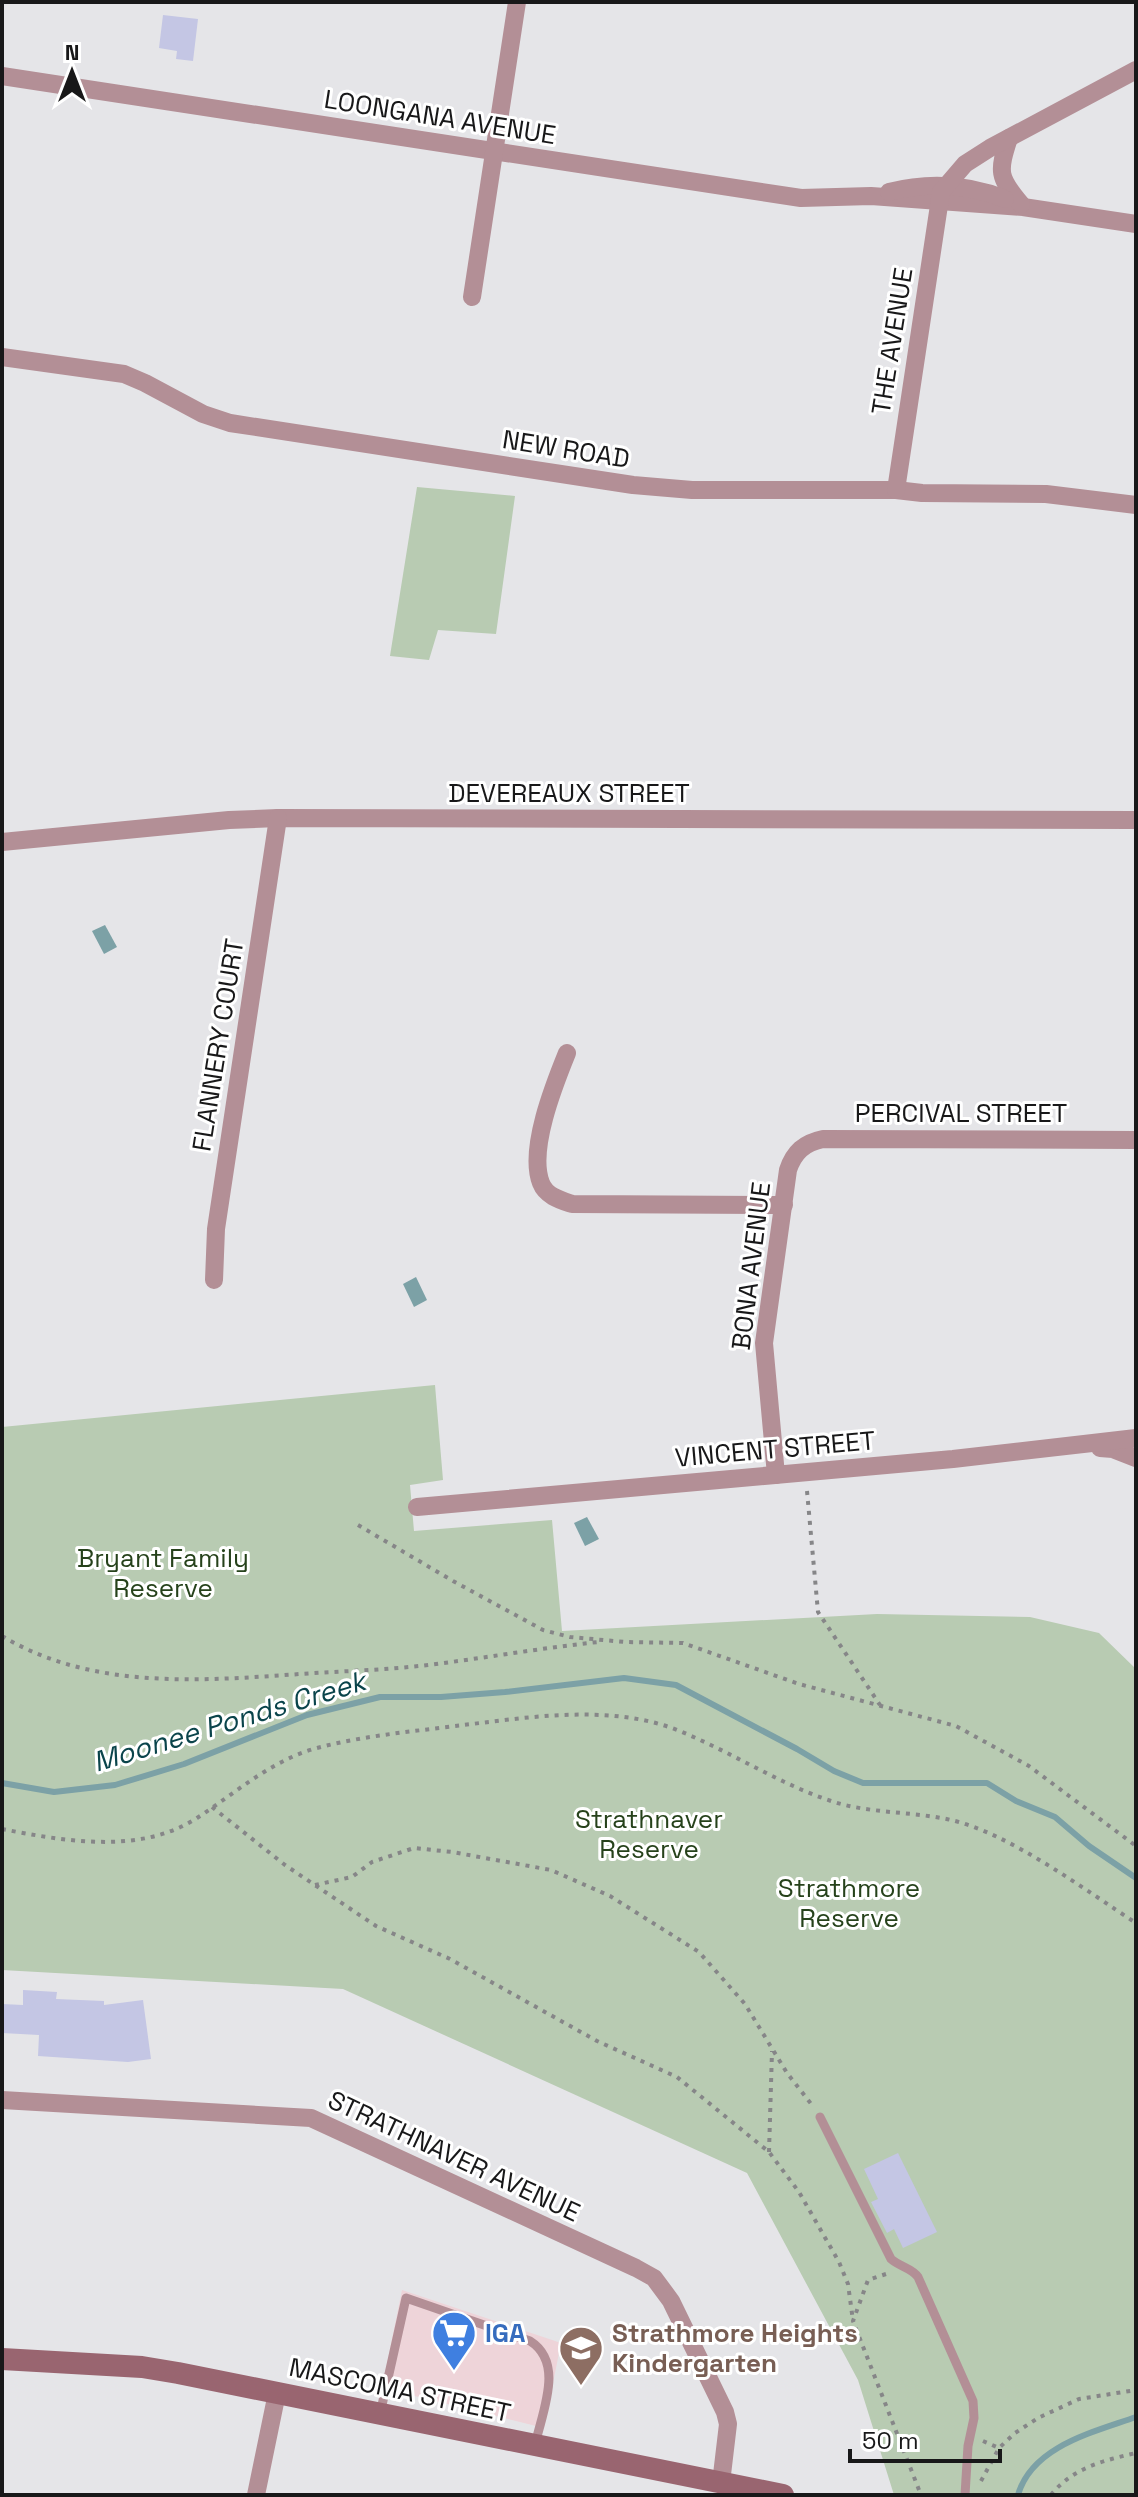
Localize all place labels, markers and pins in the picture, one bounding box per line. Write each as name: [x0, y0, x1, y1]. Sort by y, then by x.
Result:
supermarket icon: IGA: [430, 2309, 478, 2372]
place label: IGA: [485, 2316, 526, 2350]
place label: Strathmore Heights Kindergarten: [612, 2316, 858, 2380]
school or university icon: Strathmore Heights Kindergarten: [557, 2324, 605, 2387]

